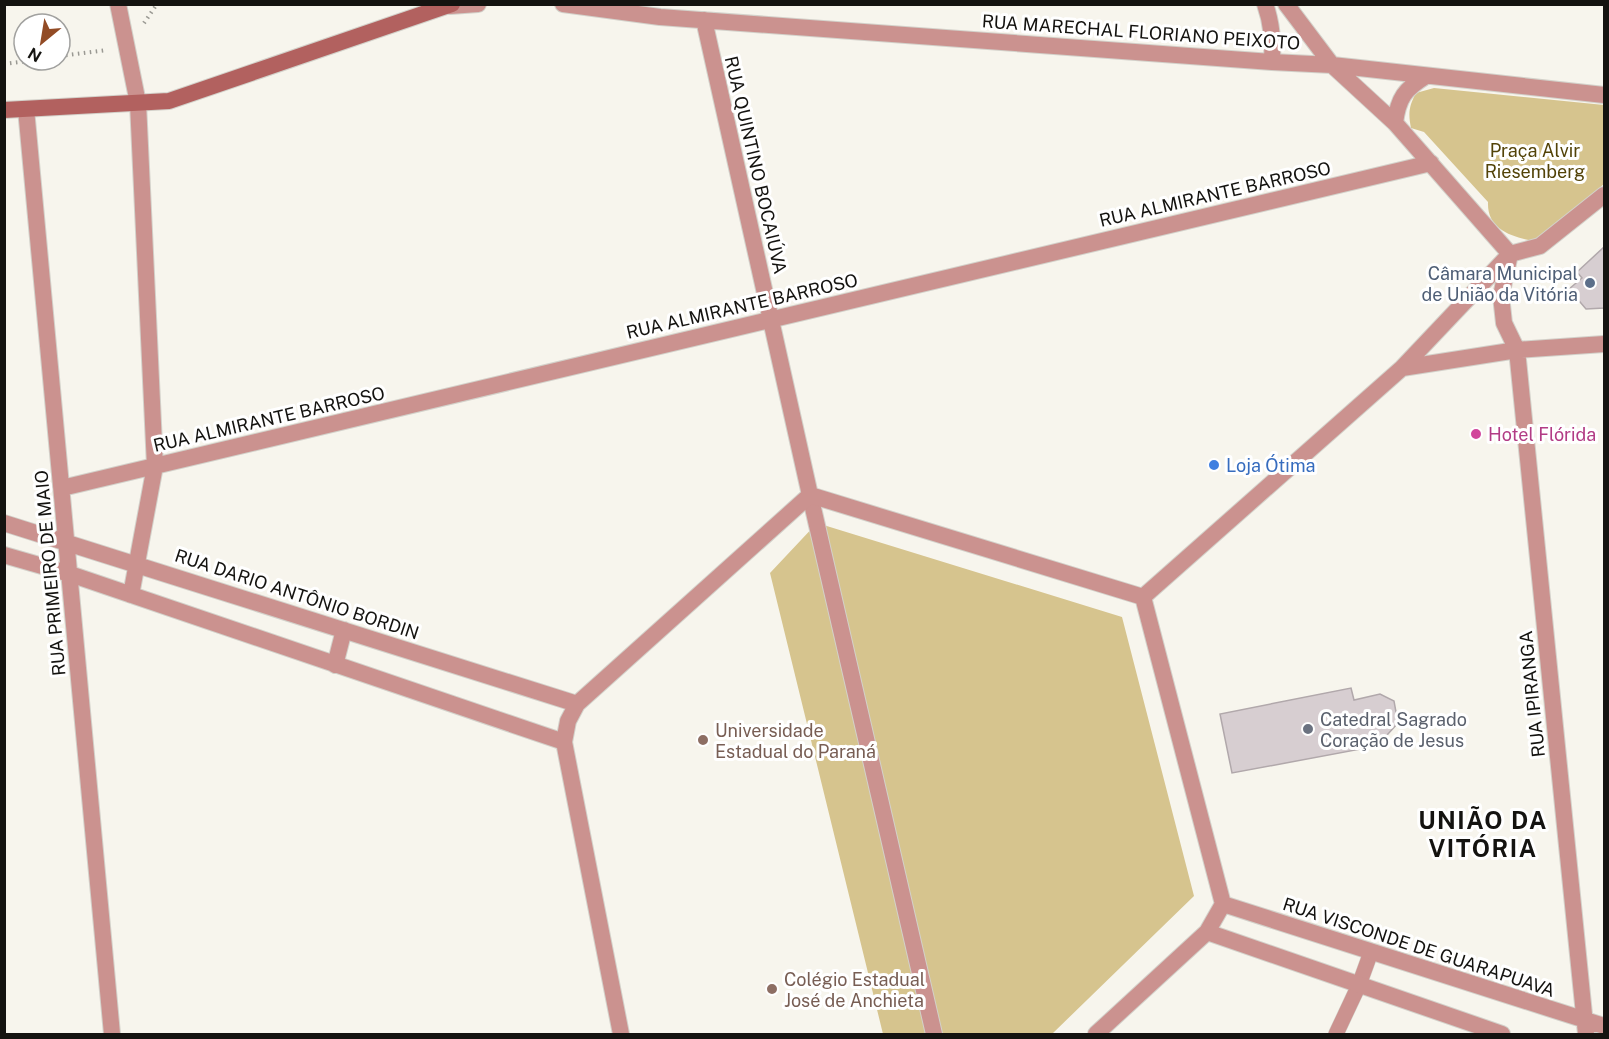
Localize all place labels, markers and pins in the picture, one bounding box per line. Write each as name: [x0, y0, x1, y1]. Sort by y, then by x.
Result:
place label: Câmara Municipal de União da Vitória: [1422, 263, 1578, 305]
marker: Câmara Municipal de União da Vitória: [1583, 276, 1597, 290]
place label: Hotel Flórida: [1488, 424, 1596, 445]
marker: Hotel Flórida: [1469, 427, 1483, 441]
place label: Loja Ótima: [1226, 454, 1315, 476]
marker: Loja Ótima: [1207, 458, 1221, 472]
place label: Catedral Sagrado Coração de Jesus: [1320, 709, 1467, 751]
place label: Universidade Estadual do Paraná: [715, 720, 876, 762]
marker: Catedral Sagrado Coração de Jesus: [1301, 722, 1315, 736]
marker: Universidade Estadual do Paraná: [696, 733, 710, 747]
place label: Colégio Estadual José de Anchieta: [784, 969, 925, 1011]
marker: Colégio Estadual José de Anchieta: [765, 982, 779, 996]

